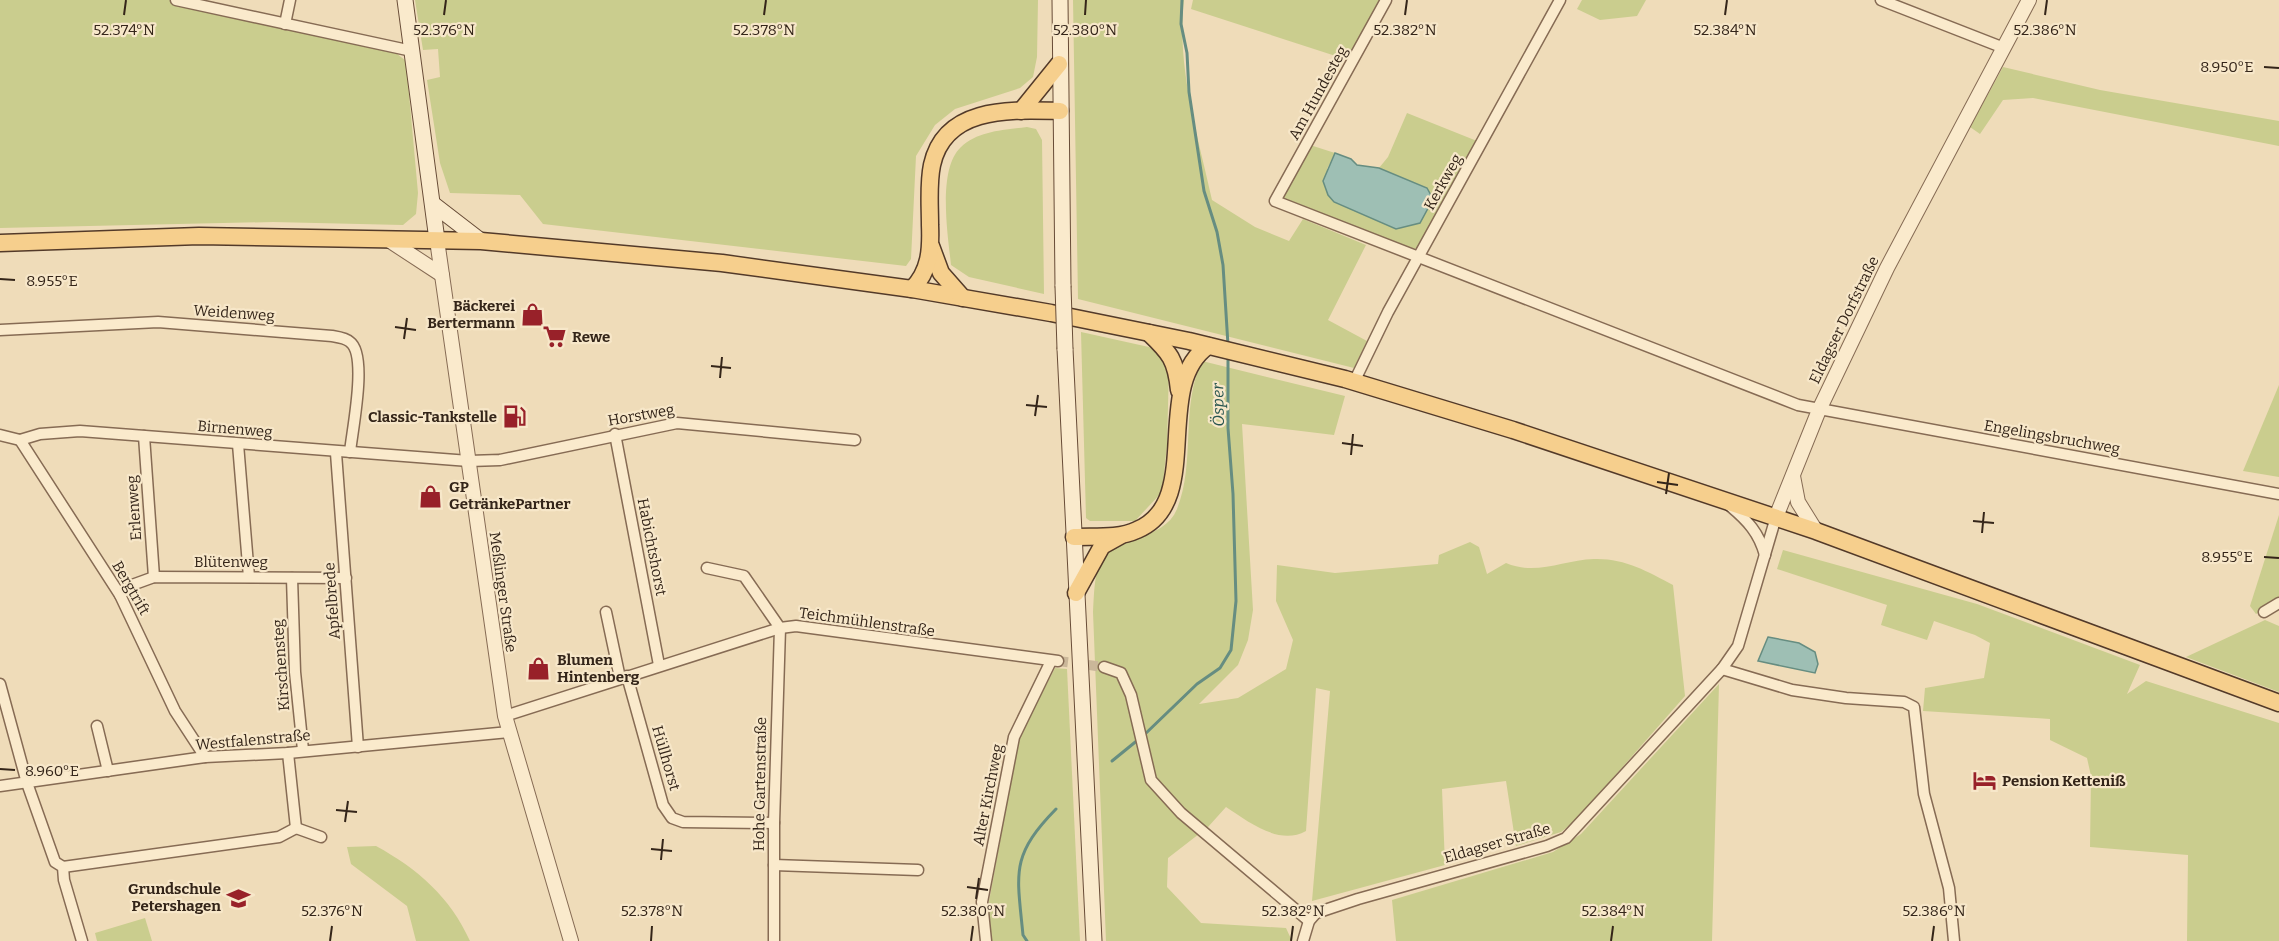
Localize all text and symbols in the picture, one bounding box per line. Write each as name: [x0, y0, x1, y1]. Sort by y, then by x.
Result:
text: 52.374°N: [93, 21, 155, 39]
text: 52.376°N: [413, 21, 475, 39]
text: 52.378°N: [733, 21, 795, 39]
text: 52.380°N: [1053, 21, 1117, 39]
text: 52.382°N: [1373, 21, 1437, 39]
text: 52.384°N: [1693, 21, 1757, 39]
text: 52.386°N: [2013, 21, 2077, 39]
street label: Am Hundesteg: [1285, 43, 1351, 143]
text: 8.950°E: [2200, 58, 2254, 76]
street label: Kerkweg: [1420, 151, 1466, 213]
street label: Eldagser Dorfstraße: [1805, 253, 1883, 387]
text: 8.955°E: [26, 272, 78, 290]
place label: Bäckerei Bertermann: [427, 297, 515, 332]
street label: Weidenweg: [193, 301, 275, 325]
shop icon: Bäckerei Bertermann: [520, 302, 546, 328]
supermarket icon: Rewe: [541, 324, 567, 350]
place label: Rewe: [572, 328, 610, 346]
water label: Ösper: [1208, 382, 1228, 427]
street label: Horstweg: [606, 400, 676, 430]
fuel station icon: Classic-Tankstelle: [502, 404, 528, 430]
place label: Classic-Tankstelle: [368, 408, 497, 426]
street label: Engelingsbruchweg: [1983, 416, 2121, 458]
street label: Birnenweg: [197, 417, 273, 441]
street label: Erlenweg: [123, 475, 145, 541]
place label: GP GetränkePartner: [449, 478, 571, 513]
shop icon: GP GetränkePartner: [418, 483, 444, 509]
street label: Habichtshorst: [634, 497, 670, 598]
street label: Meßlinger Straße: [486, 531, 520, 653]
text: 8.955°E: [2201, 548, 2253, 566]
street label: Blütenweg: [194, 553, 268, 571]
street label: Bergtrift: [108, 558, 154, 619]
street label: Apfelbrede: [320, 562, 344, 640]
street label: Teichmühlenstraße: [798, 604, 936, 640]
street label: Kirschensteg: [269, 619, 293, 711]
place label: Blumen Hintenberg: [557, 651, 640, 686]
shop icon: Blumen Hintenberg: [526, 656, 552, 682]
street label: Hohe Gartenstraße: [750, 717, 770, 851]
street label: Hüllhorst: [648, 723, 684, 793]
street label: Westfalenstraße: [195, 726, 311, 754]
street label: Alter Kirchweg: [969, 742, 1007, 848]
text: 8.960°E: [25, 762, 79, 780]
hotel icon: Pension Ketteniß: [1971, 768, 1997, 794]
place label: Pension Ketteniß: [2002, 772, 2126, 790]
street label: Eldagser Straße: [1442, 819, 1552, 867]
place label: Grundschule Petershagen: [128, 880, 221, 915]
school or university icon: Grundschule Petershagen: [226, 885, 252, 911]
text: 52.376°N: [301, 902, 363, 920]
text: 52.378°N: [621, 902, 683, 920]
text: 52.380°N: [941, 902, 1005, 920]
text: 52.382°N: [1261, 902, 1325, 920]
text: 52.384°N: [1581, 902, 1645, 920]
text: 52.386°N: [1902, 902, 1966, 920]

